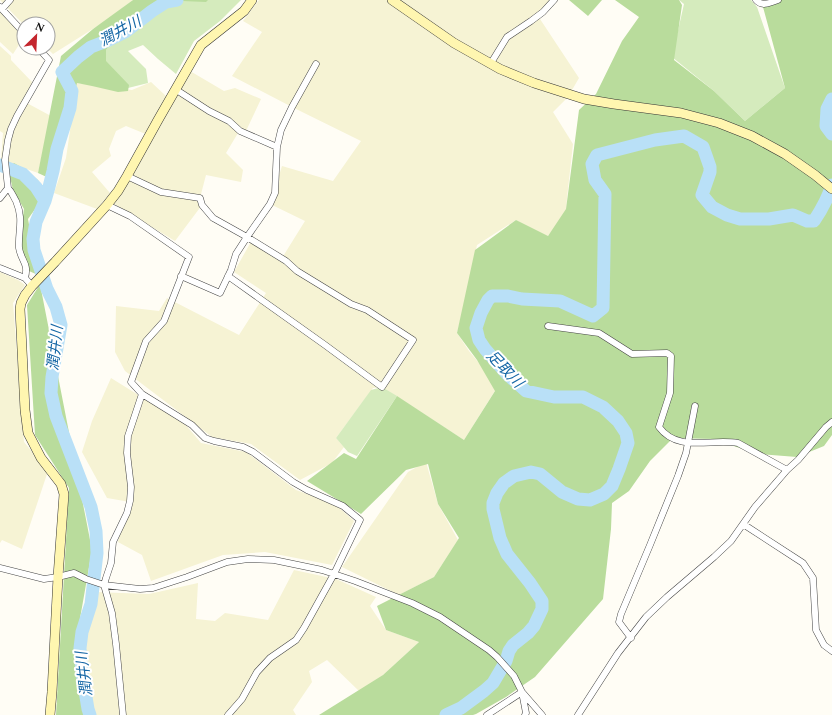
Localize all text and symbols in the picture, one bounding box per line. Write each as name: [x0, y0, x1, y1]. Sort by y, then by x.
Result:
water label: 潤井川: [95, 10, 147, 52]
north arrow: [16, 16, 56, 56]
text: N: [32, 18, 47, 37]
water label: 潤井川: [42, 322, 69, 372]
water label: 足取川: [481, 345, 530, 395]
water label: 潤井川: [70, 648, 99, 698]

